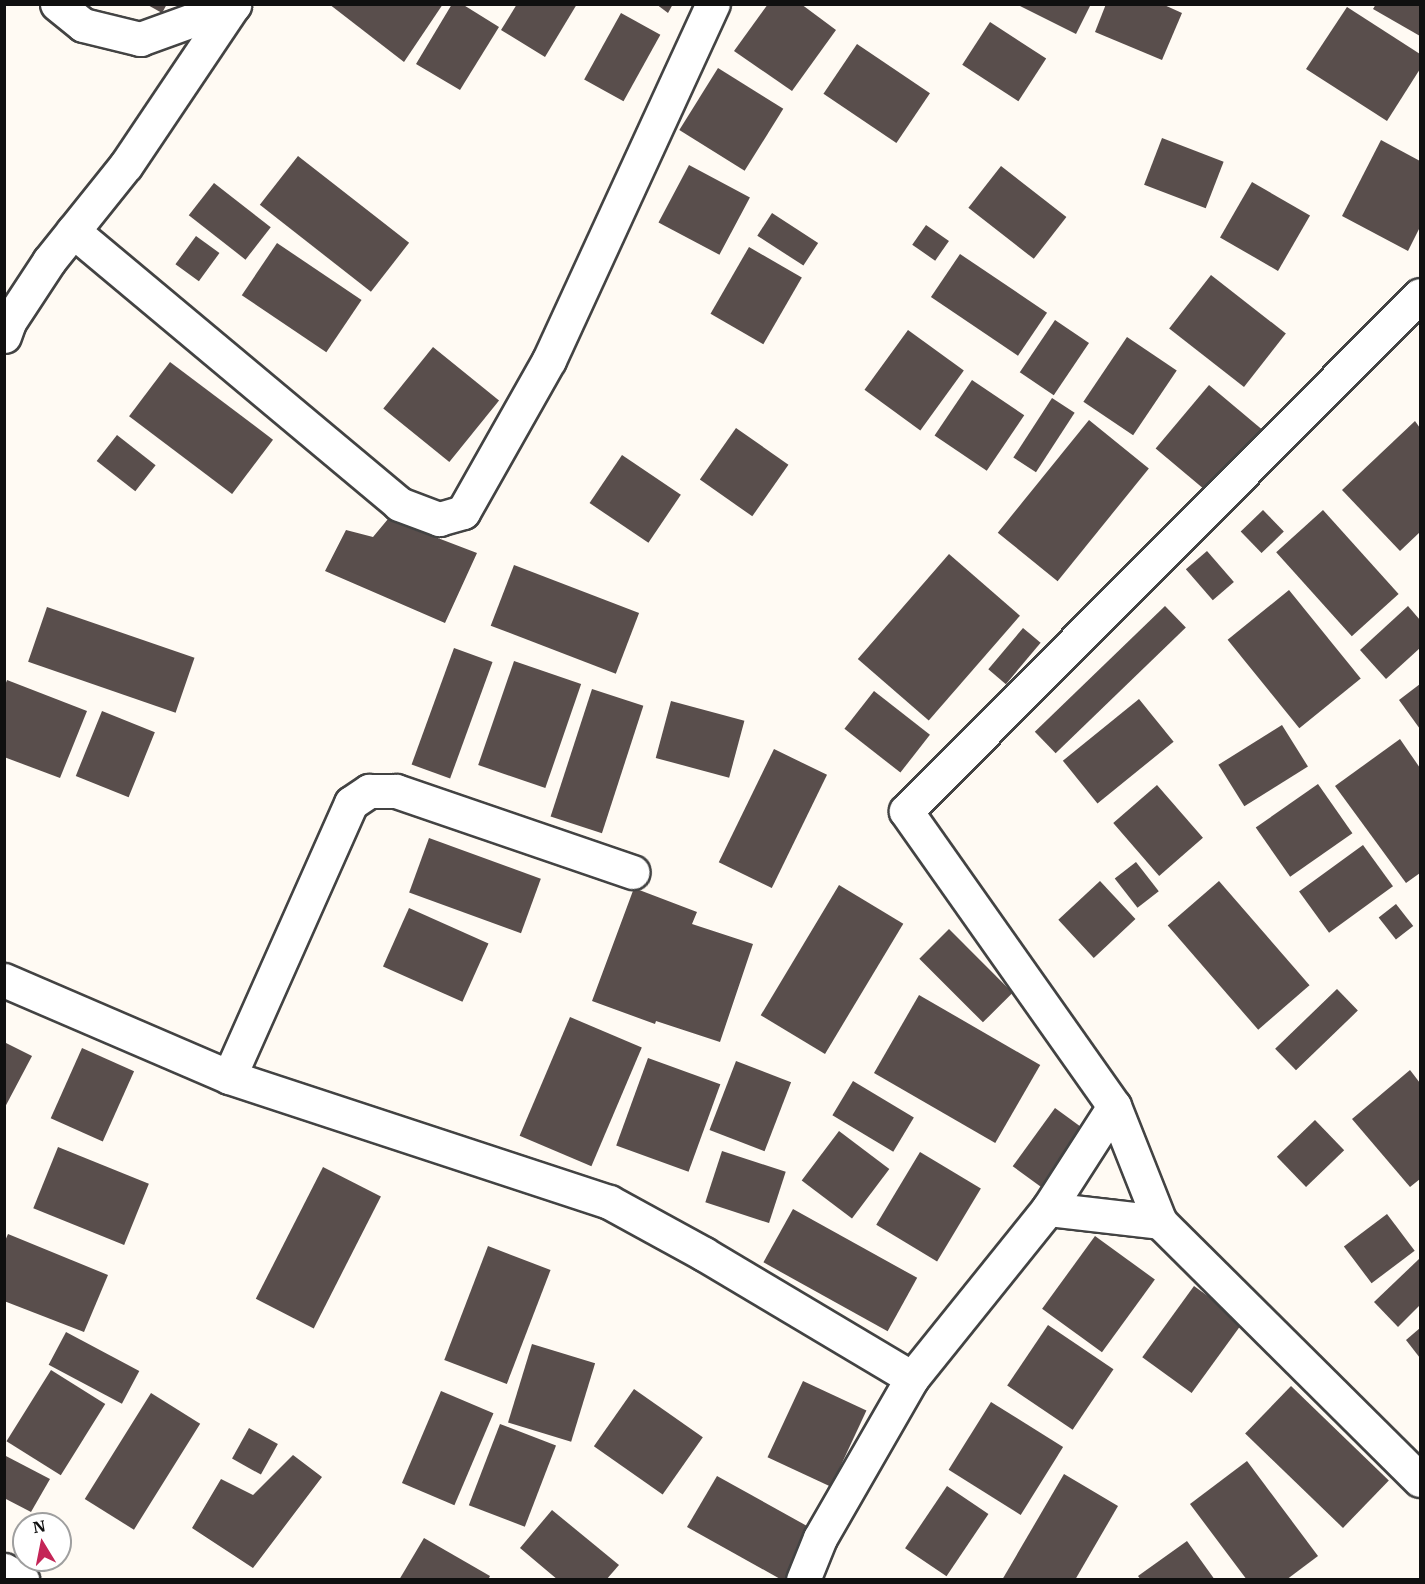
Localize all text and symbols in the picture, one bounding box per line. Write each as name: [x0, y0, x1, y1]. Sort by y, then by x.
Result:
north arrow: [12, 1512, 72, 1572]
text: N: [31, 1515, 47, 1537]

